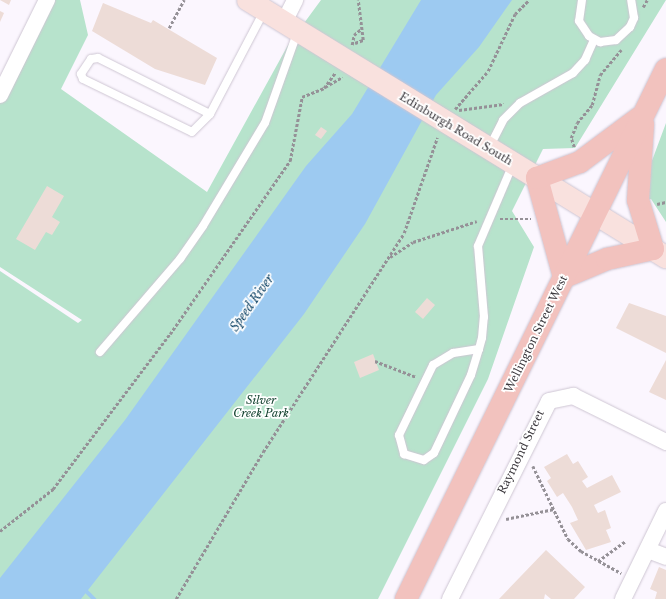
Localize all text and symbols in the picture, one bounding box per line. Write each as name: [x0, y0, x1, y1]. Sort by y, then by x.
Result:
street label: Edinburgh Road South: [397, 90, 515, 168]
water label: Speed River: [227, 272, 277, 334]
street label: Wellington Street West: [502, 273, 570, 395]
park label: Silver Creek Park: [233, 394, 289, 420]
street label: Raymond Street: [495, 408, 547, 496]

